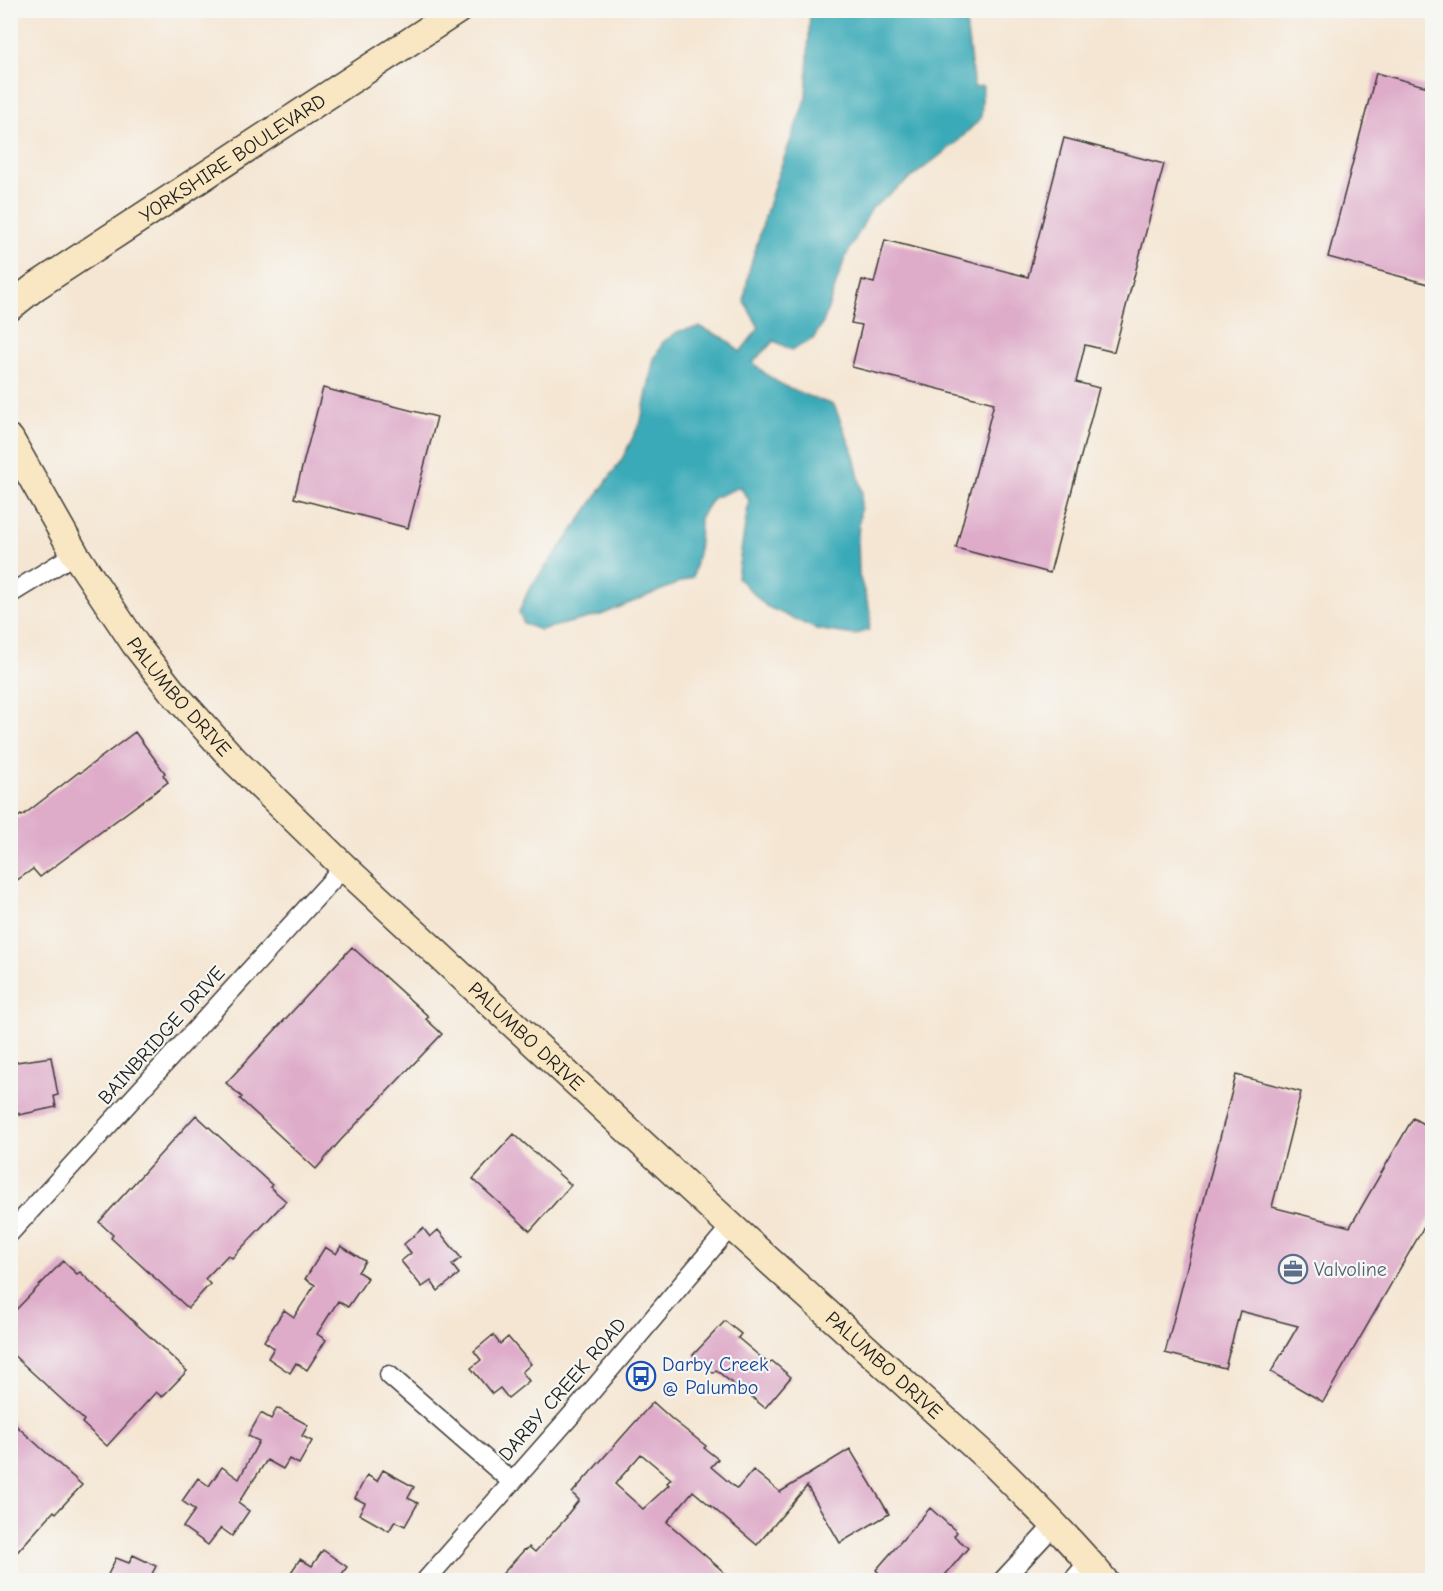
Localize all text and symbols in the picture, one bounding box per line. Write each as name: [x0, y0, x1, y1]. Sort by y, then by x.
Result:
street label: YORKSHIRE BOULEVARD: [135, 89, 330, 227]
street label: PALUMBO DRIVE: [122, 633, 236, 761]
street label: BAINBRIDGE DRIVE: [93, 962, 229, 1109]
street label: PALUMBO DRIVE: [463, 977, 588, 1096]
office icon: Valvoline: [1277, 1253, 1309, 1285]
place label: Valvoline: [1314, 1258, 1387, 1281]
street label: PALUMBO DRIVE: [821, 1307, 947, 1424]
street label: DARBY CREEK ROAD: [494, 1313, 631, 1466]
place label: Darby Creek @ Palumbo: [662, 1353, 769, 1399]
bus stop icon: Darby Creek @ Palumbo: [625, 1360, 657, 1392]

